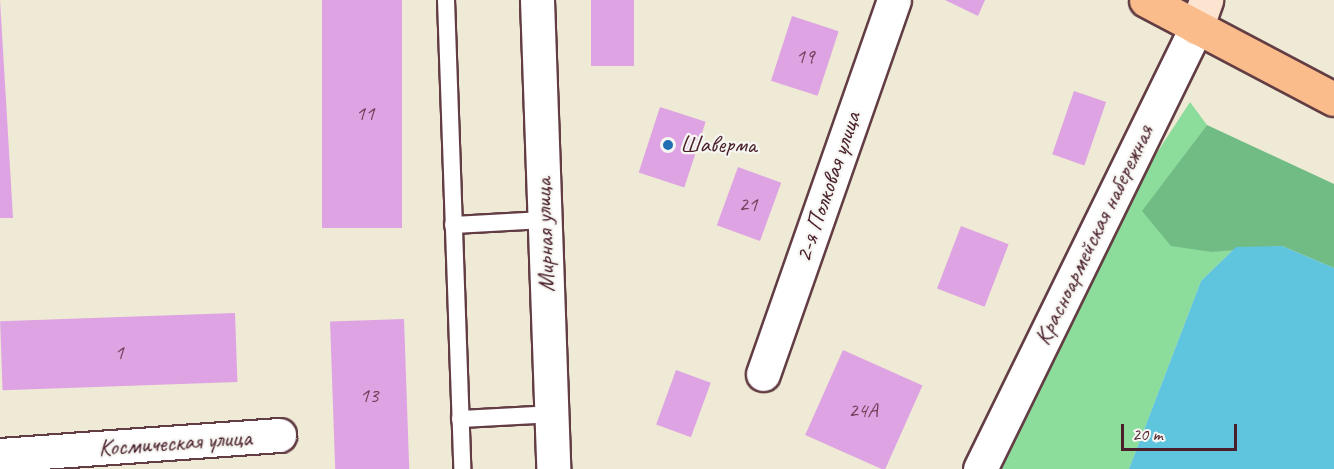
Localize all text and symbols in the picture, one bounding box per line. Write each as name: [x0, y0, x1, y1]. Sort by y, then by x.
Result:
house number: 19: [796, 43, 814, 69]
house number: 11: [356, 100, 374, 126]
street label: 2-я Полковая улица: [788, 107, 868, 267]
street label: Красноармейская набережная: [1028, 120, 1160, 350]
place label: Шаверма: [680, 131, 756, 159]
marker: Шаверма: [661, 138, 675, 152]
street label: Мирная улица: [529, 177, 561, 293]
house number: 21: [739, 191, 757, 217]
house number: 1: [114, 339, 124, 365]
house number: 13: [360, 382, 378, 408]
house number: 24А: [848, 397, 878, 423]
scale bar: [1124, 412, 1240, 450]
street label: Космическая улица: [97, 423, 253, 463]
text: 20 m: [1132, 423, 1163, 445]

